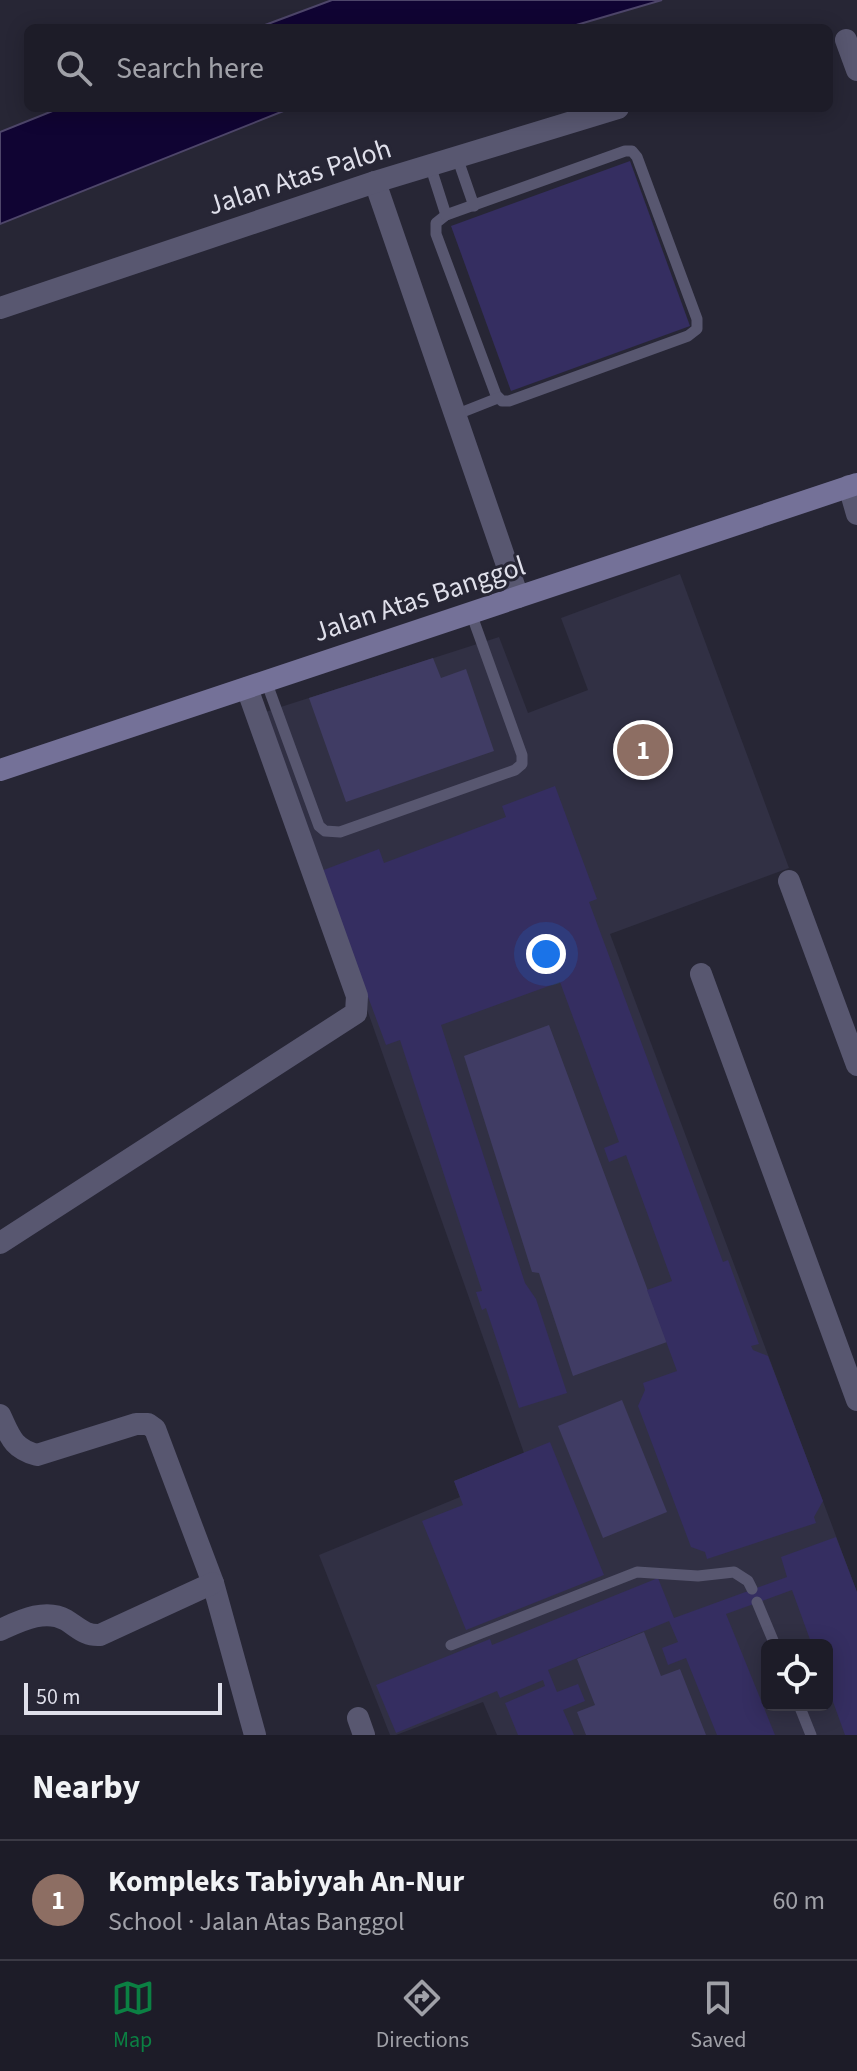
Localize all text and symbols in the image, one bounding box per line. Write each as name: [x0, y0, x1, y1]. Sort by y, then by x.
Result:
search box: [24, 24, 833, 112]
icon: search: [52, 46, 96, 90]
text: Search here: [116, 47, 264, 90]
street label: Jalan Atas Paloh: [202, 128, 396, 226]
street label: Jalan Atas Banggol: [308, 546, 531, 652]
pin: 1: [617, 720, 669, 780]
your location: [526, 934, 566, 974]
map controls: [761, 1639, 833, 1711]
button: locate: [761, 1639, 833, 1711]
scale bar: [24, 1679, 222, 1715]
text: 50 m: [36, 1681, 81, 1713]
text: Nearby: [32, 1763, 140, 1812]
text: Kompleks Tabiyyah An-Nur: [108, 1860, 464, 1903]
text: 1: [51, 1882, 65, 1919]
text: 60 m: [772, 1882, 825, 1919]
text: School · Jalan Atas Banggol: [108, 1903, 405, 1940]
tab: Map: [111, 1976, 155, 2056]
tab: Directions: [376, 1976, 469, 2056]
tab: Saved: [690, 1976, 746, 2056]

